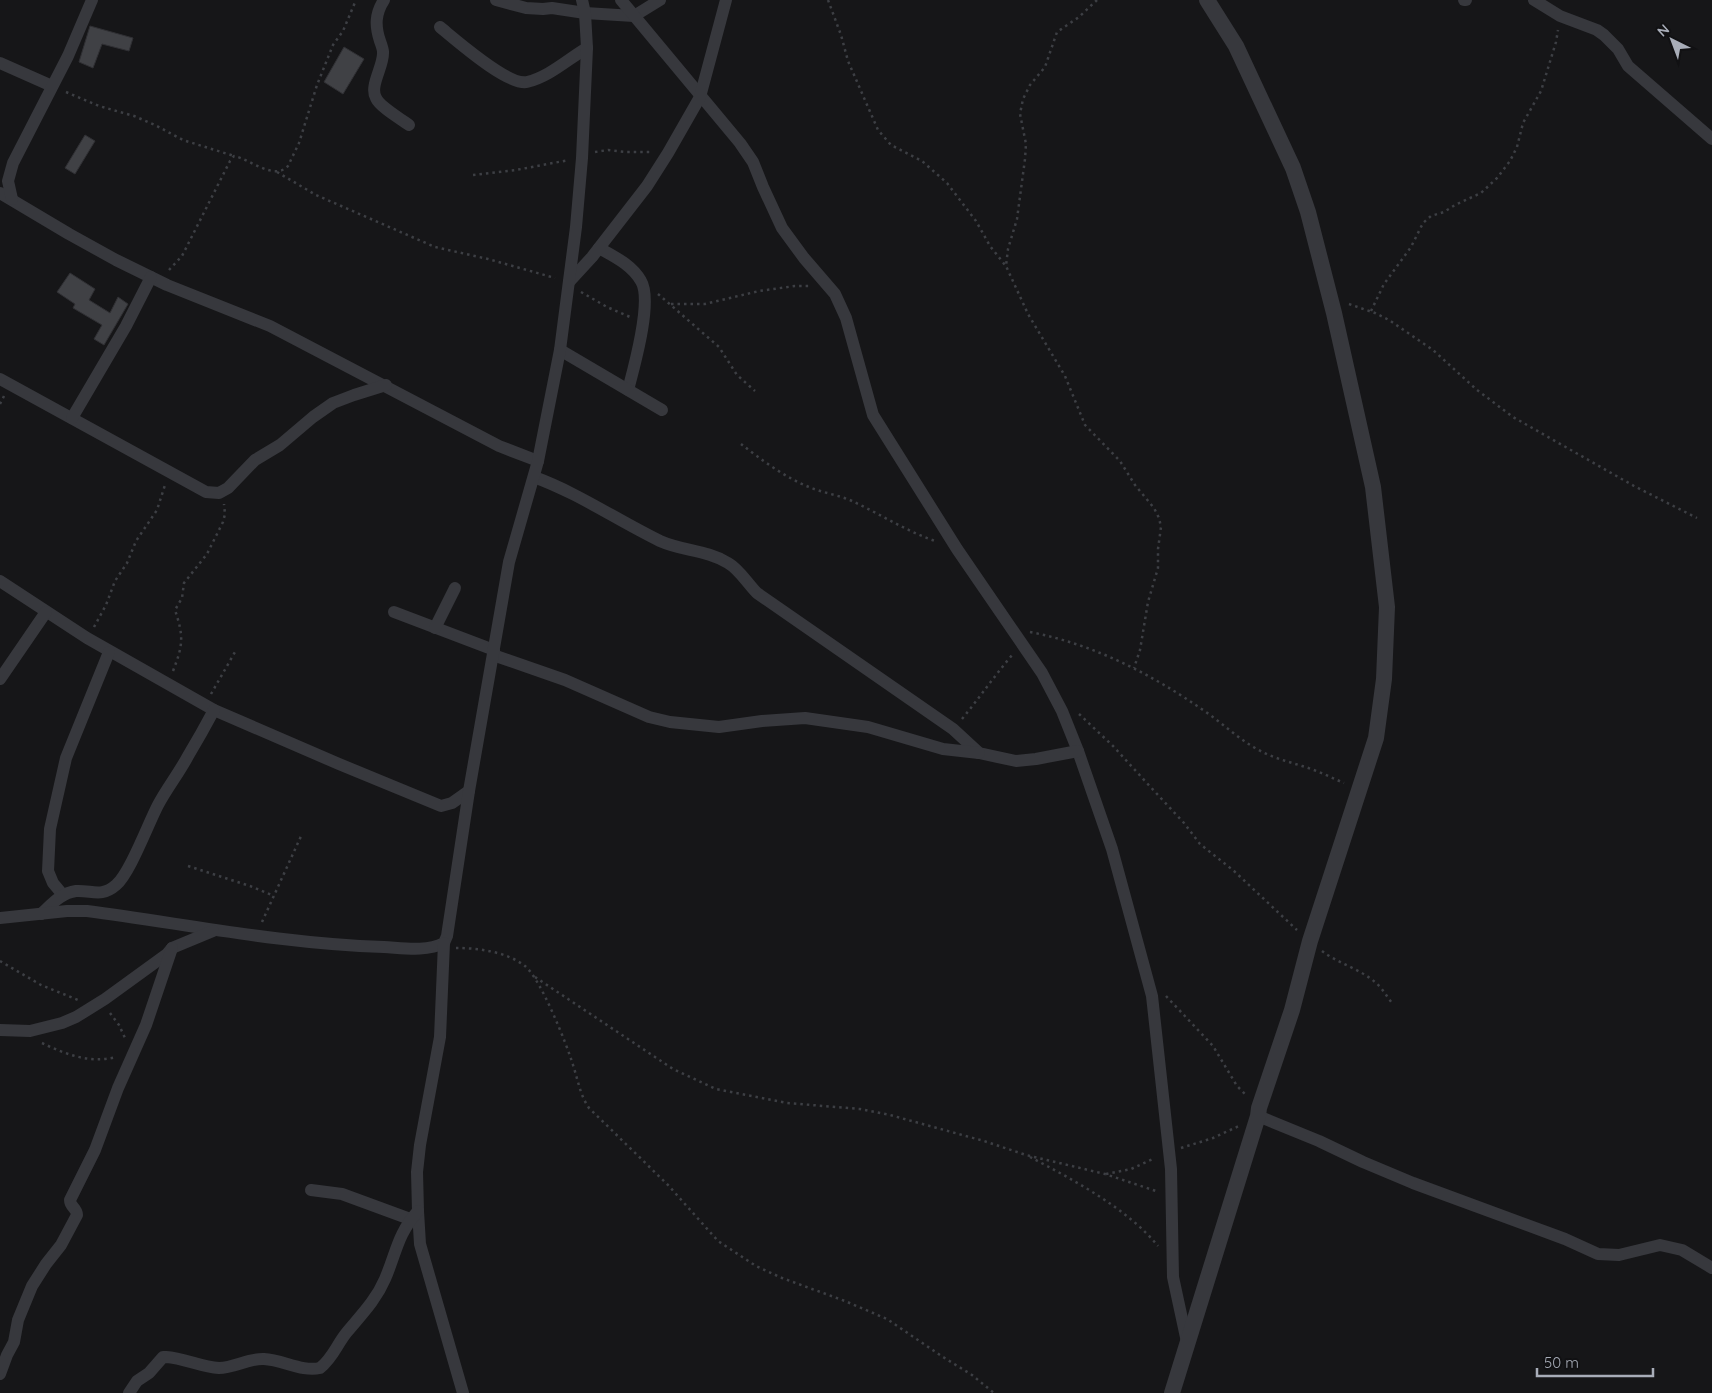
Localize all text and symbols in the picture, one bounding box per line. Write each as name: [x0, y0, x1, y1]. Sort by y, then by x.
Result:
north arrow: [1647, 15, 1697, 65]
text: N: [1653, 20, 1673, 40]
scale bar: [1537, 1346, 1653, 1378]
text: 50 m: [1544, 1353, 1579, 1372]

